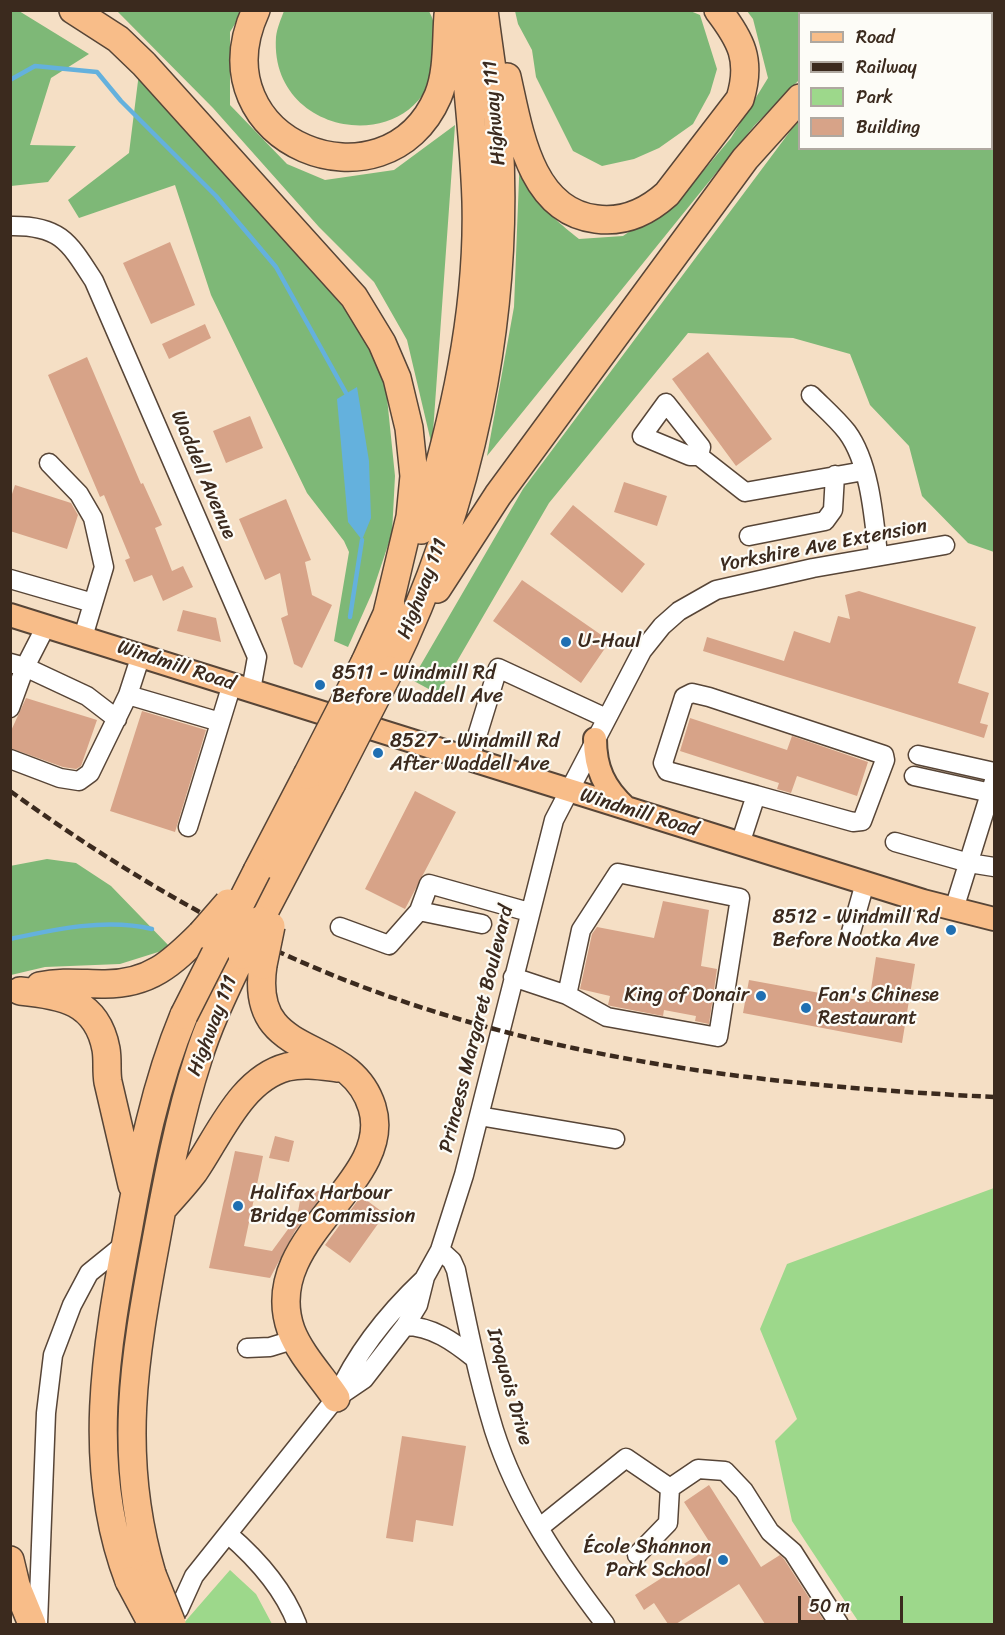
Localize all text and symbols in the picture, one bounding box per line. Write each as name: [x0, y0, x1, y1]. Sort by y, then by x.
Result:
legend: [798, 12, 993, 150]
text: Road: [856, 21, 895, 53]
text: Railway: [856, 51, 917, 83]
street label: Highway 111: [478, 59, 512, 167]
text: Park: [856, 81, 893, 113]
text: Building: [856, 111, 920, 143]
street label: Waddell Avenue: [165, 407, 241, 543]
street label: Yorkshire Ave Extension: [719, 514, 929, 578]
street label: Highway 111: [393, 535, 453, 643]
place label: U-Haul: [578, 630, 641, 654]
marker: U-Haul: [559, 635, 573, 649]
street label: Windmill Road: [114, 636, 238, 696]
place label: 8511 - Windmill Rd Before Waddell Ave: [332, 662, 503, 709]
marker: 8511 - Windmill Rd Before Waddell Ave: [313, 678, 327, 692]
place label: 8527 - Windmill Rd After Waddell Ave: [390, 730, 559, 777]
marker: 8527 - Windmill Rd After Waddell Ave: [371, 746, 385, 760]
street label: Windmill Road: [577, 784, 701, 842]
street label: Princess Margaret Boulevard: [435, 903, 519, 1155]
place label: 8512 - Windmill Rd Before Nootka Ave: [773, 906, 939, 953]
marker: 8512 - Windmill Rd Before Nootka Ave: [944, 923, 958, 937]
street label: Highway 111: [183, 972, 243, 1080]
place label: King of Donair: [624, 984, 749, 1008]
place label: Fan's Chinese Restaurant: [818, 984, 939, 1031]
marker: King of Donair: [754, 989, 768, 1003]
marker: Fan's Chinese Restaurant: [799, 1001, 813, 1015]
place label: Halifax Harbour Bridge Commission: [250, 1182, 415, 1229]
marker: Halifax Harbour Bridge Commission: [231, 1199, 245, 1213]
street label: Iroquois Drive: [481, 1326, 537, 1448]
place label: École Shannon Park School: [583, 1536, 711, 1583]
marker: École Shannon Park School: [716, 1553, 730, 1567]
scale bar: [801, 1584, 906, 1622]
text: 50 m: [809, 1590, 850, 1622]

